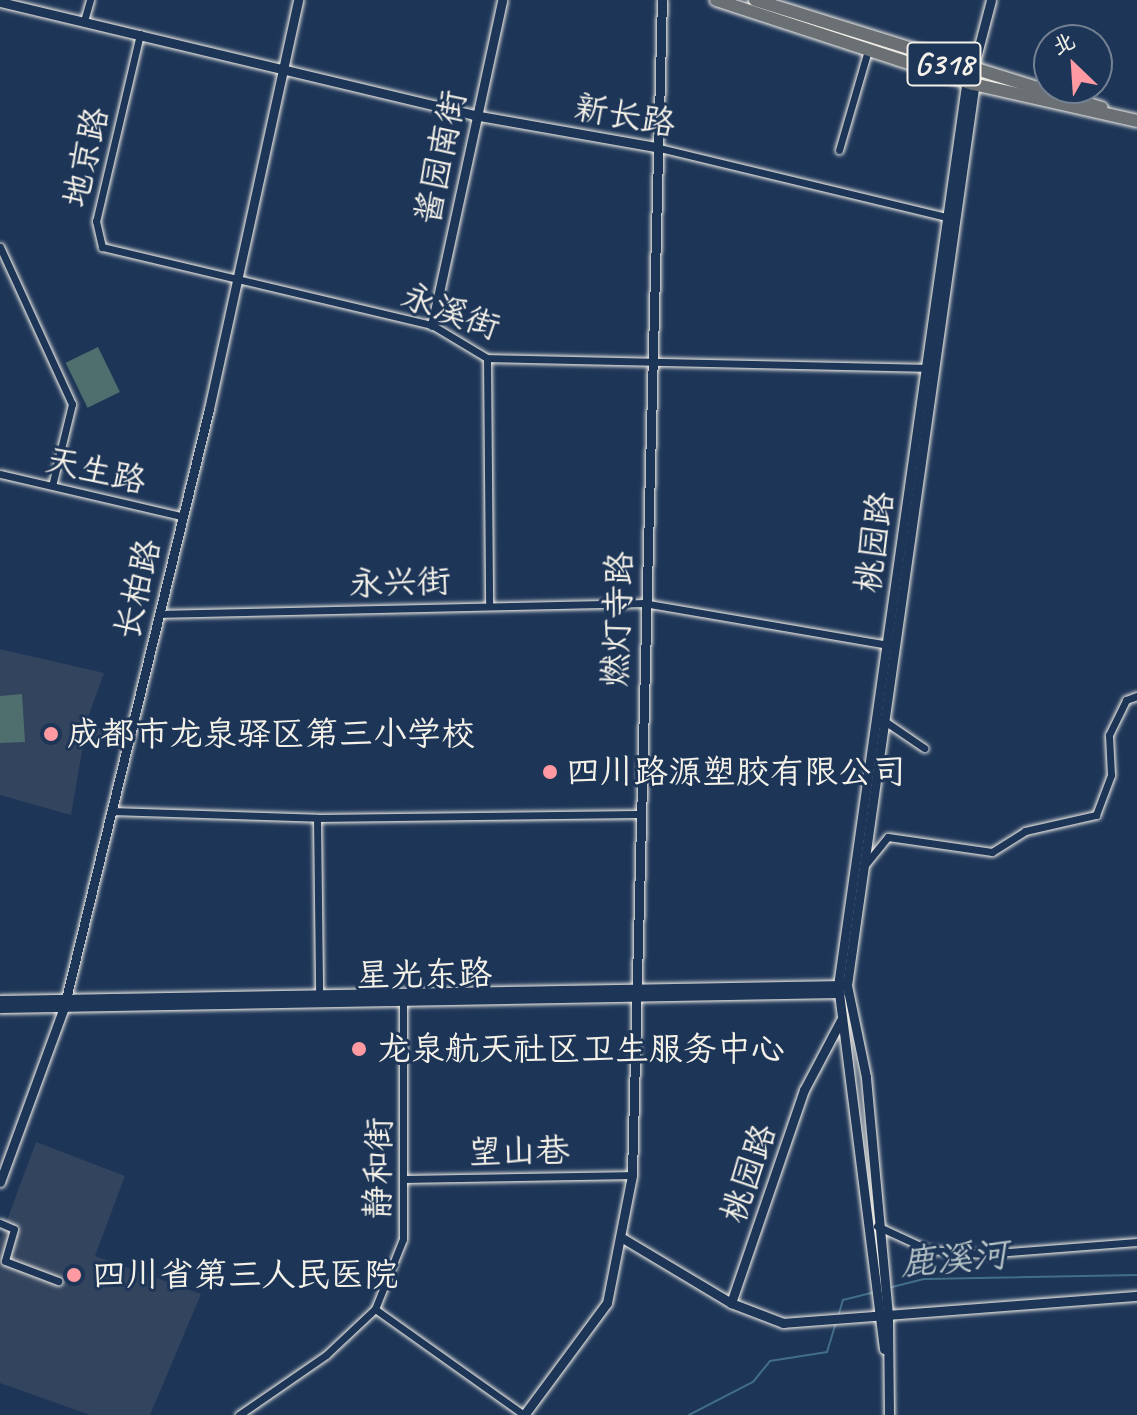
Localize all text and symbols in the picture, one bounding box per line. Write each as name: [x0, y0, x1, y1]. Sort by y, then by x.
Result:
north arrow: [1033, 24, 1113, 104]
text: 北: [1048, 27, 1080, 61]
road number: G318: [906, 36, 982, 92]
street label: 酱园南街: [406, 86, 474, 228]
street label: 新长路: [571, 86, 679, 144]
street label: 地京路: [54, 103, 116, 211]
street label: 永溪街: [396, 274, 506, 348]
street label: 天生路: [42, 439, 150, 501]
street label: 桃园路: [847, 489, 901, 595]
street label: 长柏路: [106, 535, 168, 643]
street label: 燃灯寺路: [594, 550, 640, 688]
street label: 永兴街: [348, 560, 452, 604]
place label: 成都市龙泉驿区第三小学校: [67, 714, 475, 754]
marker: 成都市龙泉驿区第三小学校: [42, 725, 60, 743]
place label: 四川路源塑胶有限公司: [566, 752, 906, 792]
marker: 四川路源塑胶有限公司: [541, 763, 559, 781]
street label: 星光东路: [356, 952, 492, 996]
place label: 龙泉航天社区卫生服务中心: [377, 1029, 785, 1069]
marker: 龙泉航天社区卫生服务中心: [348, 1038, 370, 1060]
street label: 静和街: [357, 1117, 399, 1219]
street label: 桃园路: [712, 1118, 784, 1228]
street label: 望山巷: [468, 1130, 570, 1172]
water label: 鹿溪河: [898, 1233, 1010, 1285]
place label: 四川省第三人民医院: [92, 1255, 398, 1295]
marker: 四川省第三人民医院: [63, 1264, 85, 1286]

